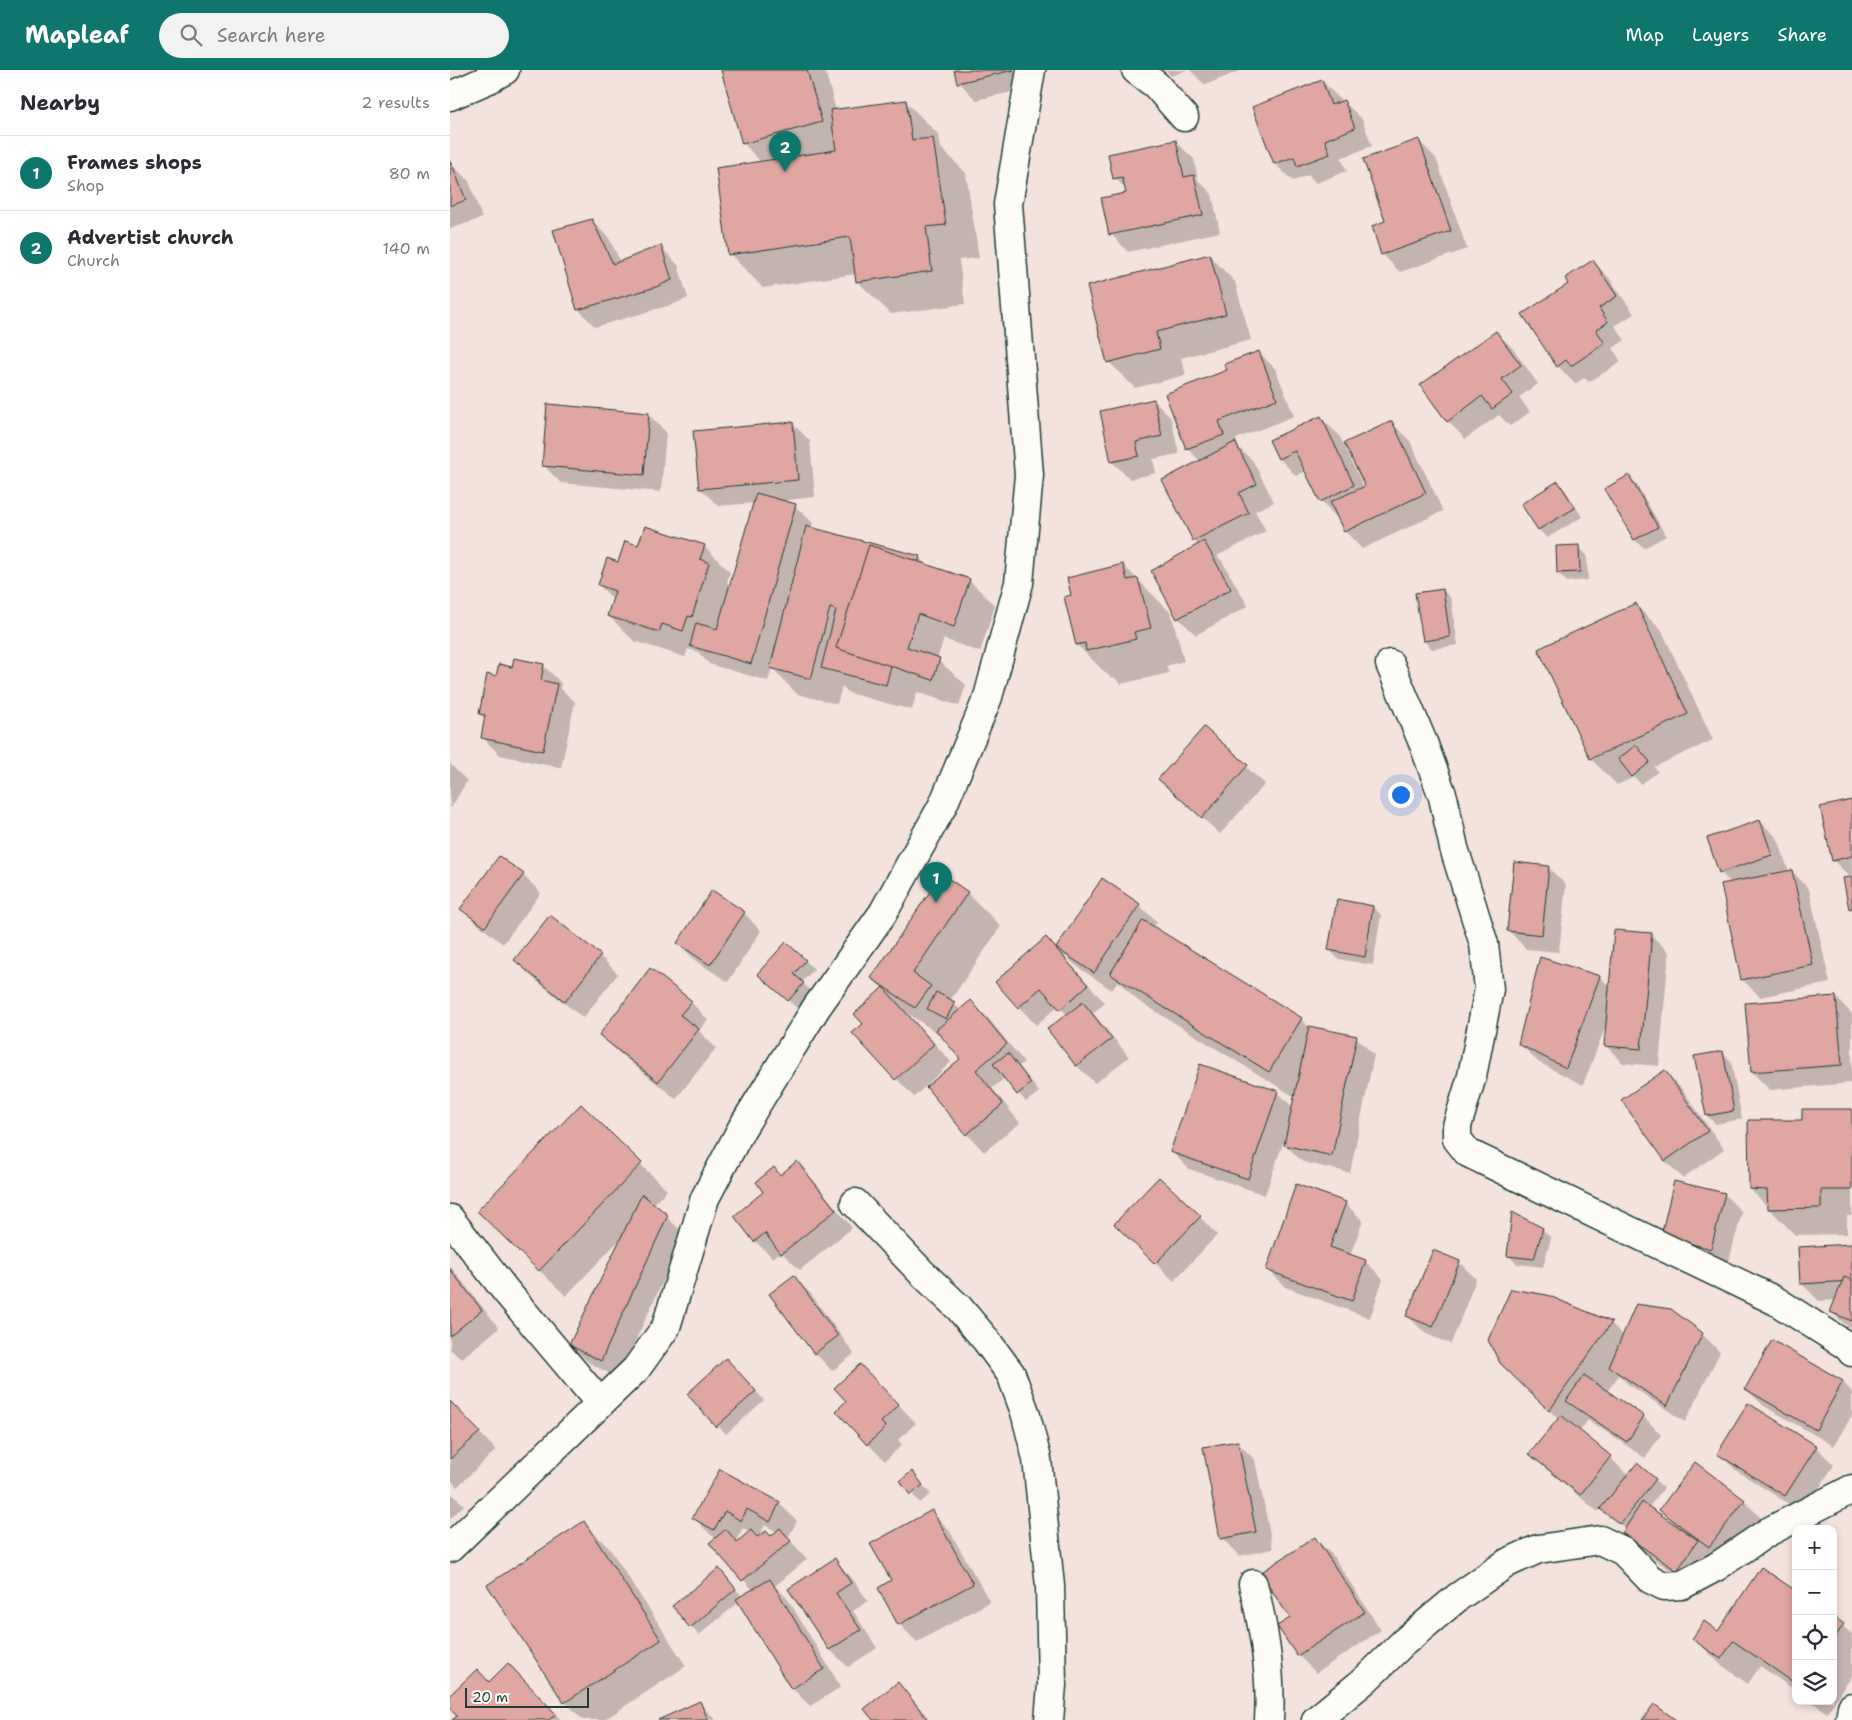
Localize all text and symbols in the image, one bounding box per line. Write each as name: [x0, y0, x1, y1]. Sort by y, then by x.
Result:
search box: [159, 13, 509, 58]
text: Mapleaf: [25, 19, 129, 51]
icon: search: [177, 21, 205, 49]
text: Search here: [217, 23, 325, 48]
text: Map: [1626, 23, 1664, 47]
text: Layers: [1692, 23, 1749, 47]
text: Share: [1777, 23, 1827, 47]
text: Nearby: [20, 89, 100, 117]
text: 2 results: [361, 92, 430, 113]
pin: 2: [769, 131, 801, 172]
text: Frames shops: [67, 150, 202, 175]
text: 1: [32, 163, 40, 184]
text: 80 m: [389, 163, 430, 184]
text: Shop: [67, 175, 104, 196]
text: Advertist church: [67, 225, 234, 250]
text: 2: [30, 238, 42, 259]
text: 140 m: [383, 238, 430, 259]
text: Church: [67, 250, 120, 271]
your location: [1388, 782, 1414, 808]
pin: 1: [920, 862, 952, 903]
map controls: [1792, 1525, 1837, 1705]
button: +: [1792, 1525, 1837, 1570]
button: −: [1792, 1570, 1837, 1615]
button: locate: [1792, 1615, 1837, 1660]
button: layers: [1792, 1660, 1837, 1705]
scale bar: [465, 1685, 589, 1708]
text: 20 m: [472, 1688, 508, 1706]

